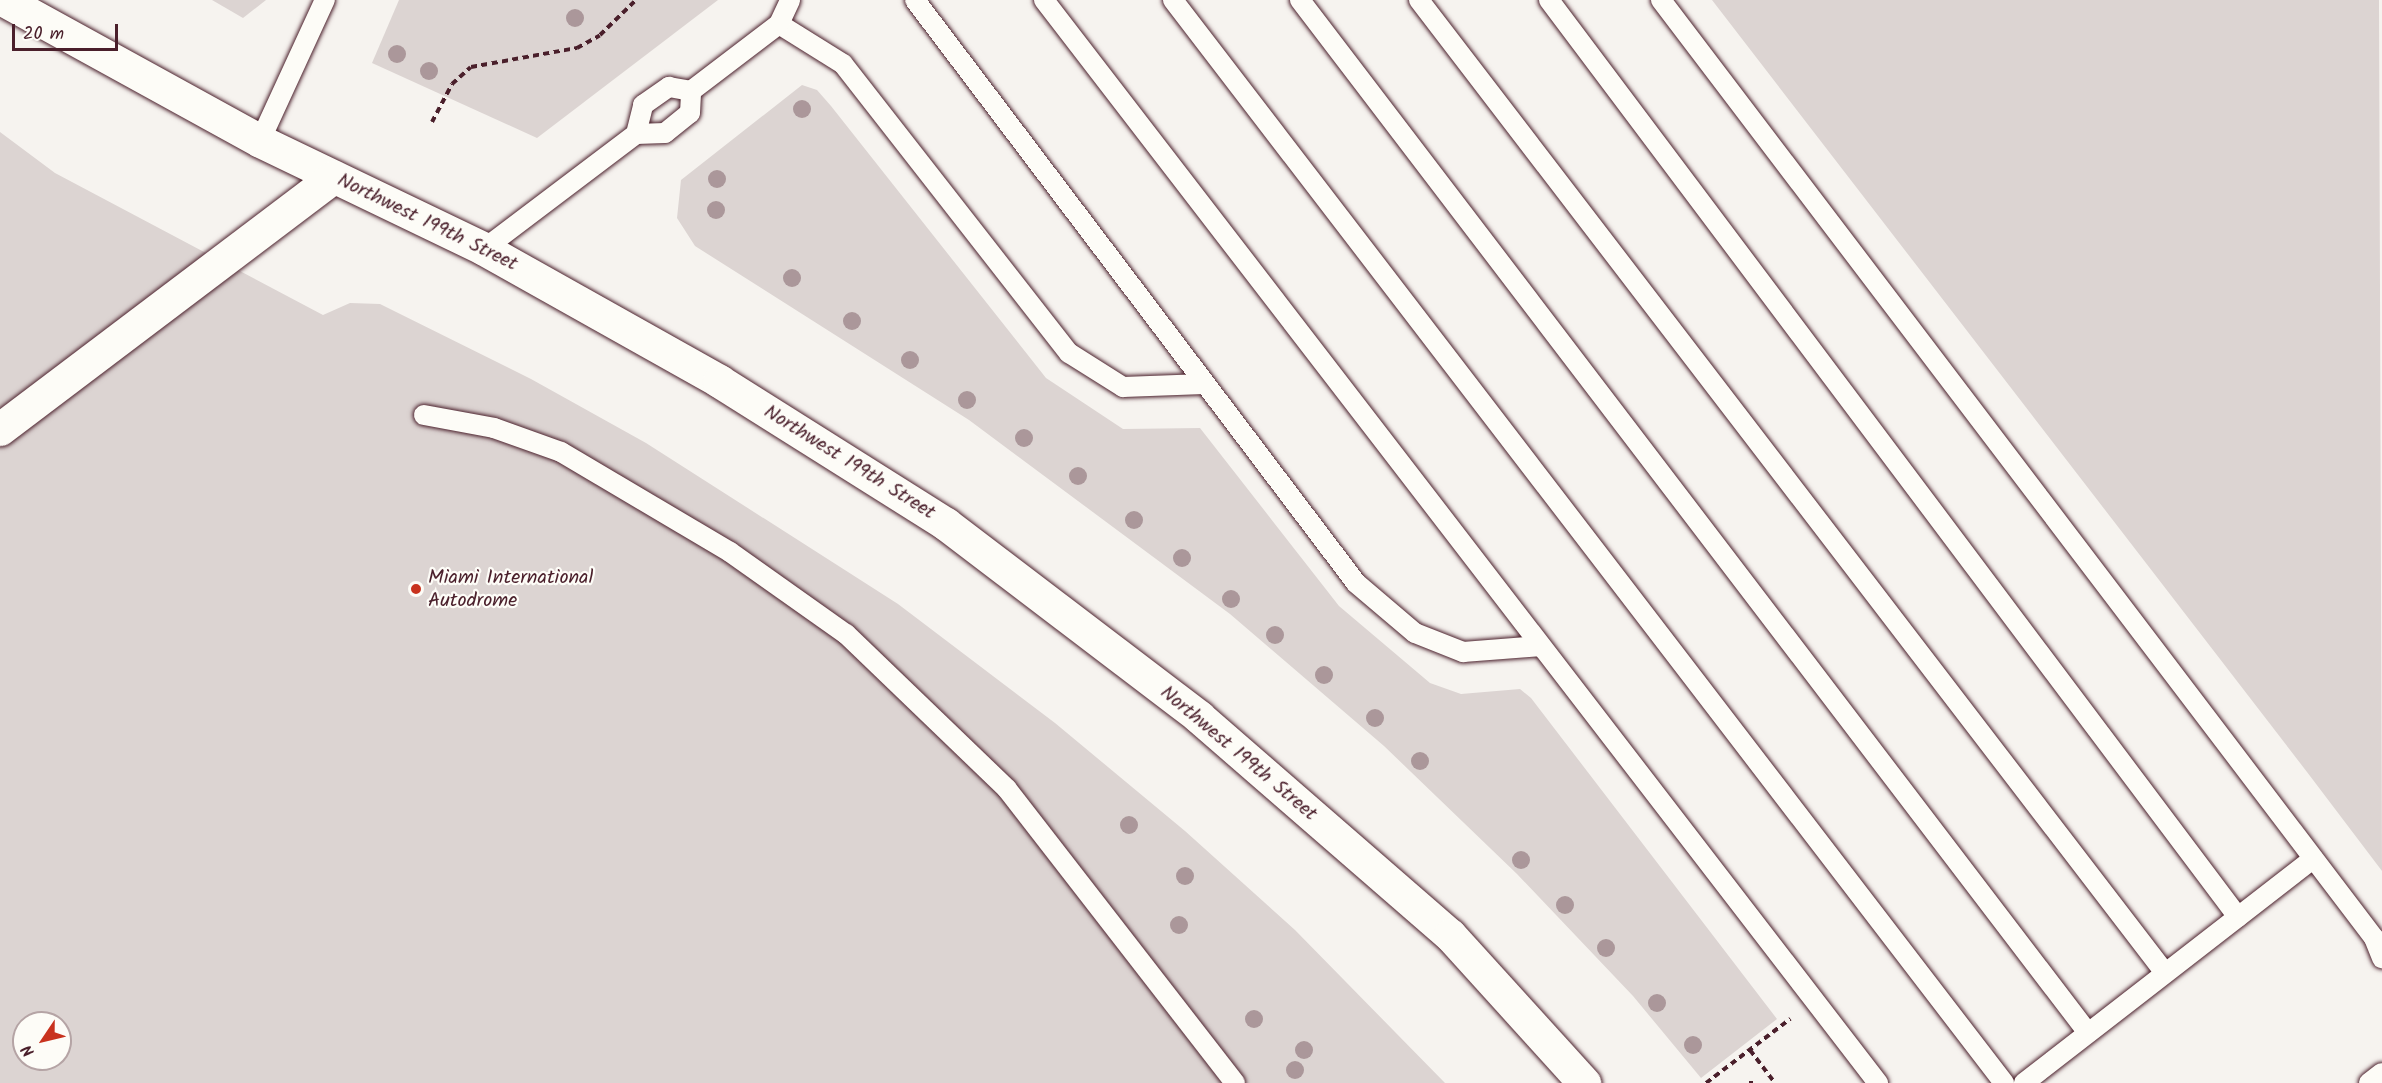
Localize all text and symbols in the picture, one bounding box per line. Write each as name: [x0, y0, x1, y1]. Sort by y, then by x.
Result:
scale bar: [15, 12, 122, 50]
text: 20 m: [23, 20, 64, 49]
street label: Northwest 199th Street: [333, 169, 521, 277]
street label: Northwest 199th Street: [759, 401, 939, 525]
place label: Miami International Autodrome: [428, 566, 593, 613]
marker: Miami International Autodrome: [409, 582, 423, 596]
street label: Northwest 199th Street: [1155, 681, 1321, 827]
north arrow: [12, 1011, 72, 1071]
text: N: [15, 1039, 42, 1062]

